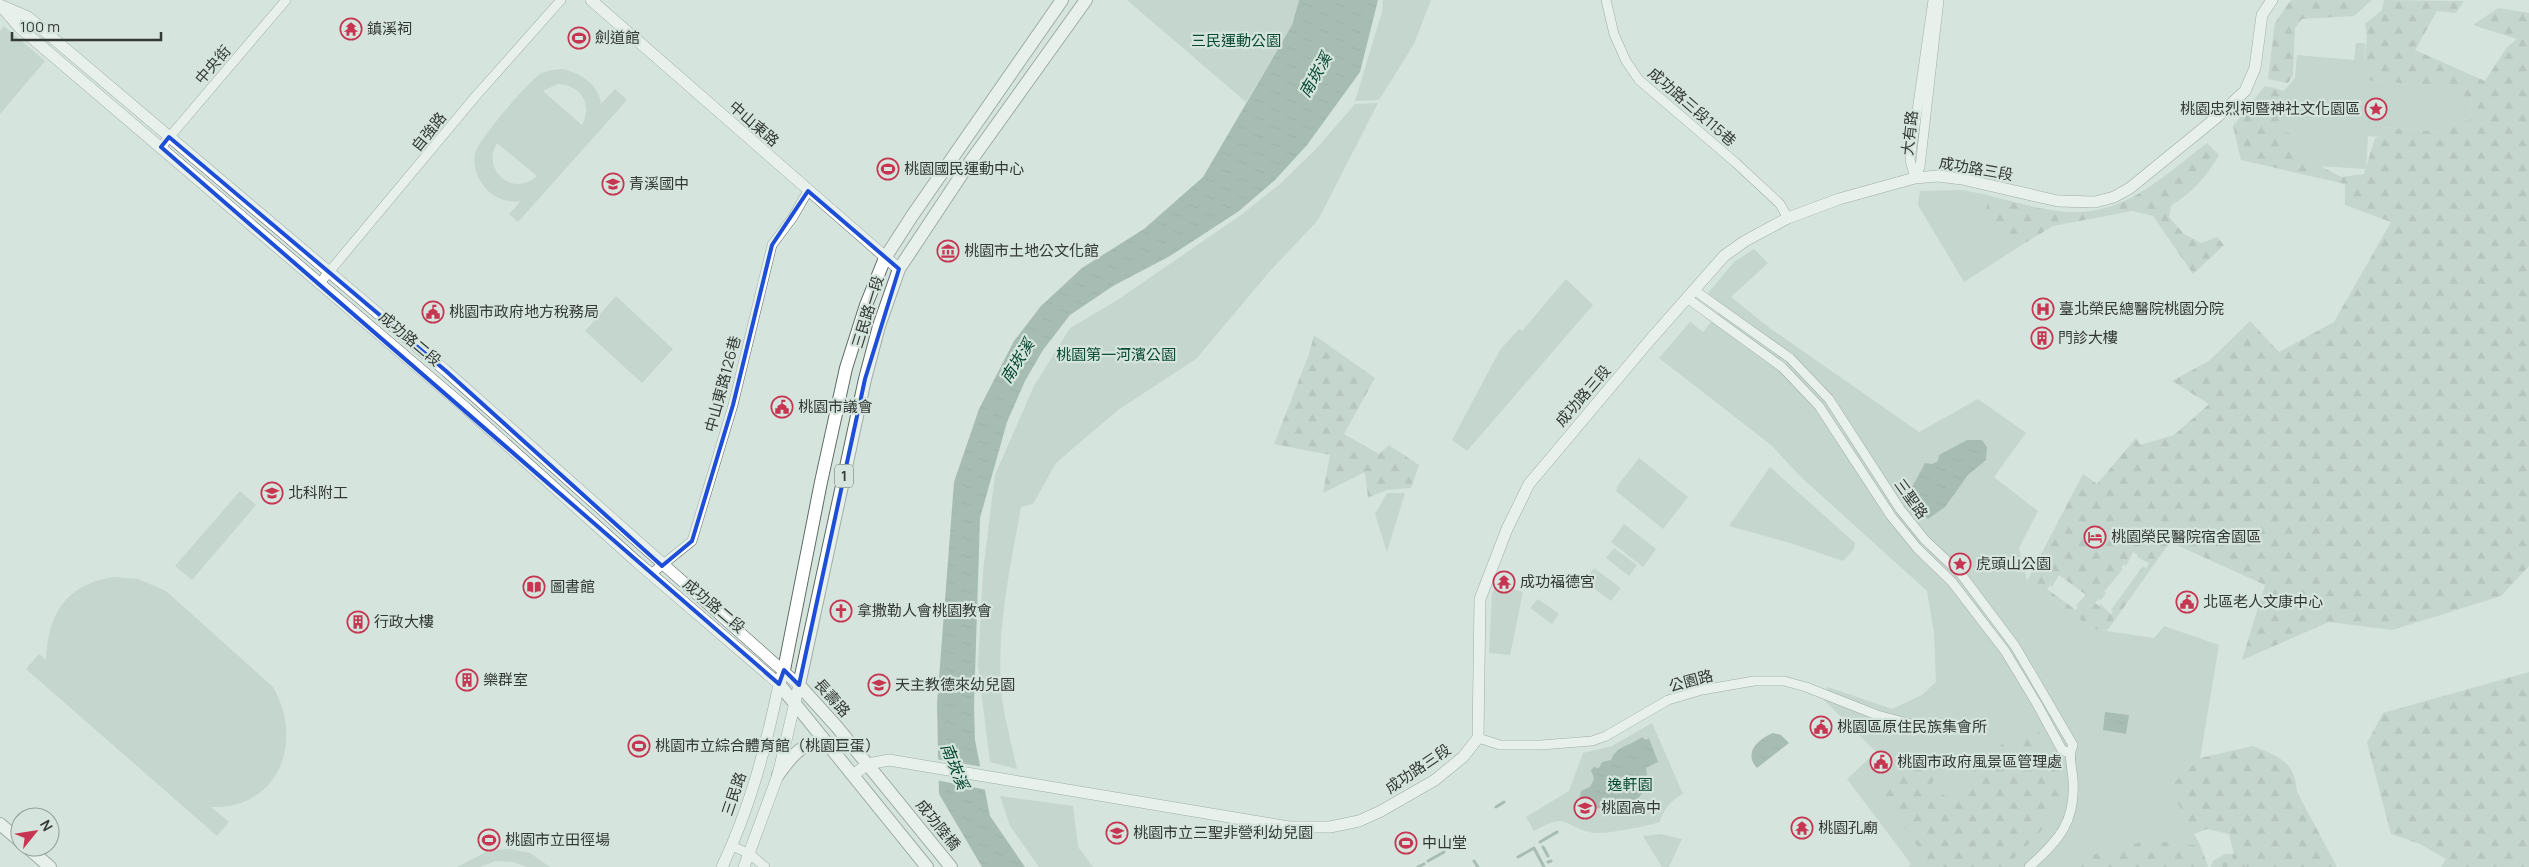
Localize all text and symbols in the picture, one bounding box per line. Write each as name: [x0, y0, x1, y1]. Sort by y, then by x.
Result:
scale bar: [12, 10, 161, 42]
text: 100 m: [20, 16, 60, 37]
temple icon: 鎮溪祠: [339, 17, 363, 41]
place label: 鎮溪祠: [367, 18, 412, 39]
sports icon: 劍道館: [567, 26, 591, 50]
place label: 劍道館: [595, 27, 640, 48]
park label: 三民運動公園: [1191, 30, 1281, 51]
street label: 中央街: [190, 41, 235, 89]
water label: 南崁溪: [1293, 47, 1338, 101]
street label: 成功路三段115巷: [1644, 62, 1741, 151]
street label: 中山東路: [725, 96, 784, 151]
place icon: 桃園忠烈祠暨神社文化園區: [2364, 97, 2388, 121]
place label: 桃園忠烈祠暨神社文化園區: [2180, 98, 2360, 119]
street label: 自強路: [406, 108, 451, 156]
street label: 大有路: [1897, 109, 1922, 156]
street label: 成功路三段: [1937, 152, 2015, 185]
sports icon: 桃園國民運動中心: [876, 157, 900, 181]
place label: 桃園國民運動中心: [904, 158, 1024, 179]
school or university icon: 青溪國中: [601, 172, 625, 196]
place label: 青溪國中: [629, 173, 689, 194]
museum icon: 桃園市土地公文化館: [936, 239, 960, 263]
place label: 桃園市土地公文化館: [964, 240, 1099, 261]
street label: 三民路一段: [847, 273, 889, 351]
hospital icon: 臺北榮民總醫院桃園分院: [2031, 297, 2055, 321]
place label: 臺北榮民總醫院桃園分院: [2059, 298, 2224, 319]
public building icon: 桃園市政府地方稅務局: [421, 300, 445, 324]
place label: 桃園市政府地方稅務局: [449, 301, 599, 322]
street label: 成功路二段: [375, 306, 446, 371]
building icon: 門診大樓: [2030, 326, 2054, 350]
place label: 門診大樓: [2058, 327, 2118, 348]
street label: 中山東路126巷: [700, 333, 745, 434]
water label: 南崁溪: [995, 333, 1040, 387]
park label: 桃園第一河濱公園: [1056, 344, 1176, 365]
street label: 成功路三段: [1550, 360, 1615, 431]
public building icon: 桃園市議會: [770, 395, 794, 419]
place label: 桃園市議會: [798, 396, 873, 417]
road number: 1: [835, 464, 853, 488]
street label: 三聖路: [1890, 474, 1933, 523]
school or university icon: 北科附工: [260, 481, 284, 505]
place label: 北科附工: [288, 482, 348, 503]
hotel icon: 桃園榮民醫院宿舍園區: [2083, 525, 2107, 549]
place label: 桃園榮民醫院宿舍園區: [2111, 526, 2261, 547]
place icon: 虎頭山公園: [1948, 552, 1972, 576]
place label: 虎頭山公園: [1976, 553, 2051, 574]
temple icon: 成功福德宮: [1492, 570, 1516, 594]
place label: 成功福德宮: [1520, 571, 1595, 592]
street label: 成功路二段: [679, 573, 750, 638]
library icon: 圖書館: [522, 575, 546, 599]
place label: 圖書館: [550, 576, 595, 597]
public building icon: 北區老人文康中心: [2175, 590, 2199, 614]
place label: 北區老人文康中心: [2203, 591, 2323, 612]
church icon: 拿撒勒人會桃園教會: [829, 599, 853, 623]
place label: 拿撒勒人會桃園教會: [857, 600, 992, 621]
building icon: 行政大樓: [346, 610, 370, 634]
place label: 行政大樓: [374, 611, 434, 632]
street label: 公園路: [1666, 665, 1715, 696]
building icon: 樂群室: [455, 668, 479, 692]
place label: 樂群室: [483, 669, 528, 690]
school or university icon: 天主教德來幼兒園: [867, 673, 891, 697]
street label: 長壽路: [810, 674, 855, 721]
place label: 天主教德來幼兒園: [895, 674, 1015, 695]
public building icon: 桃園區原住民族集會所: [1809, 715, 1833, 739]
place label: 桃園區原住民族集會所: [1837, 716, 1987, 737]
sports icon: 桃園市立綜合體育館（桃園巨蛋）: [627, 734, 651, 758]
place label: 桃園市立綜合體育館（桃園巨蛋）: [655, 735, 880, 756]
street label: 成功路三段: [1381, 739, 1455, 798]
water label: 南崁溪: [936, 740, 975, 794]
public building icon: 桃園市政府風景區管理處: [1869, 750, 1893, 774]
place label: 桃園市政府風景區管理處: [1897, 751, 2062, 772]
street label: 三民路: [716, 769, 751, 819]
park label: 逸軒園: [1607, 774, 1653, 795]
street label: 成功陸橋: [911, 795, 965, 855]
school or university icon: 桃園高中: [1573, 796, 1597, 820]
place label: 桃園高中: [1601, 797, 1661, 818]
north arrow: [10, 807, 60, 857]
text: N: [36, 816, 57, 834]
temple icon: 桃園孔廟: [1790, 816, 1814, 840]
place label: 桃園孔廟: [1818, 817, 1878, 838]
school or university icon: 桃園市立三聖非營利幼兒園: [1105, 821, 1129, 845]
place label: 桃園市立三聖非營利幼兒園: [1133, 822, 1313, 843]
sports icon: 桃園市立田徑場: [477, 828, 501, 852]
place label: 桃園市立田徑場: [505, 829, 610, 850]
sports icon: 中山堂: [1394, 831, 1418, 855]
place label: 中山堂: [1422, 832, 1467, 853]

